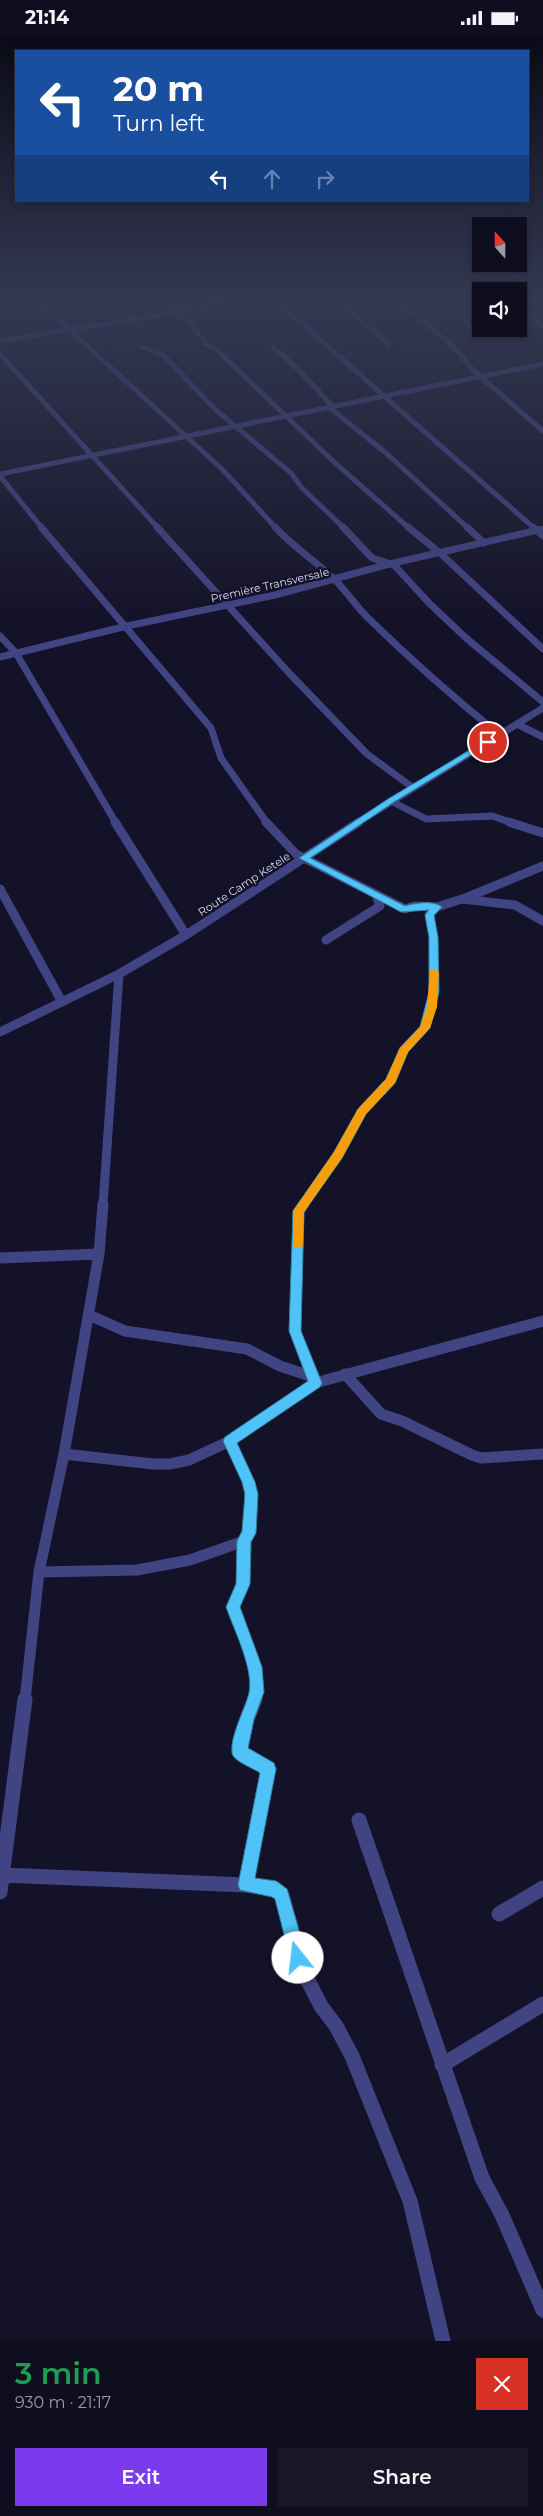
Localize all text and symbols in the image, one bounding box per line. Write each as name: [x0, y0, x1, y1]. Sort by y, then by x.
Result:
text: 21:14: [25, 6, 69, 29]
text: 20 m: [113, 67, 204, 110]
icon: left: [30, 70, 95, 135]
text: Turn left: [113, 110, 205, 137]
icon: left: [205, 165, 233, 193]
icon: ahead: [258, 165, 286, 193]
icon: right: [311, 165, 339, 193]
north arrow: [472, 217, 528, 273]
map controls: [472, 217, 527, 337]
button: sound: [472, 282, 527, 337]
street label: Première Transversale: [209, 564, 331, 605]
pin: [467, 721, 509, 763]
icon: arrive: [474, 728, 502, 756]
street label: Route Camp Ketele: [195, 849, 293, 919]
position arrow: [271, 1931, 323, 1983]
text: 3 min: [15, 2355, 102, 2392]
button: close: [476, 2358, 528, 2410]
text: 930 m · 21:17: [15, 2393, 111, 2412]
button: Exit: [15, 2448, 267, 2506]
button: Share: [277, 2448, 528, 2506]

